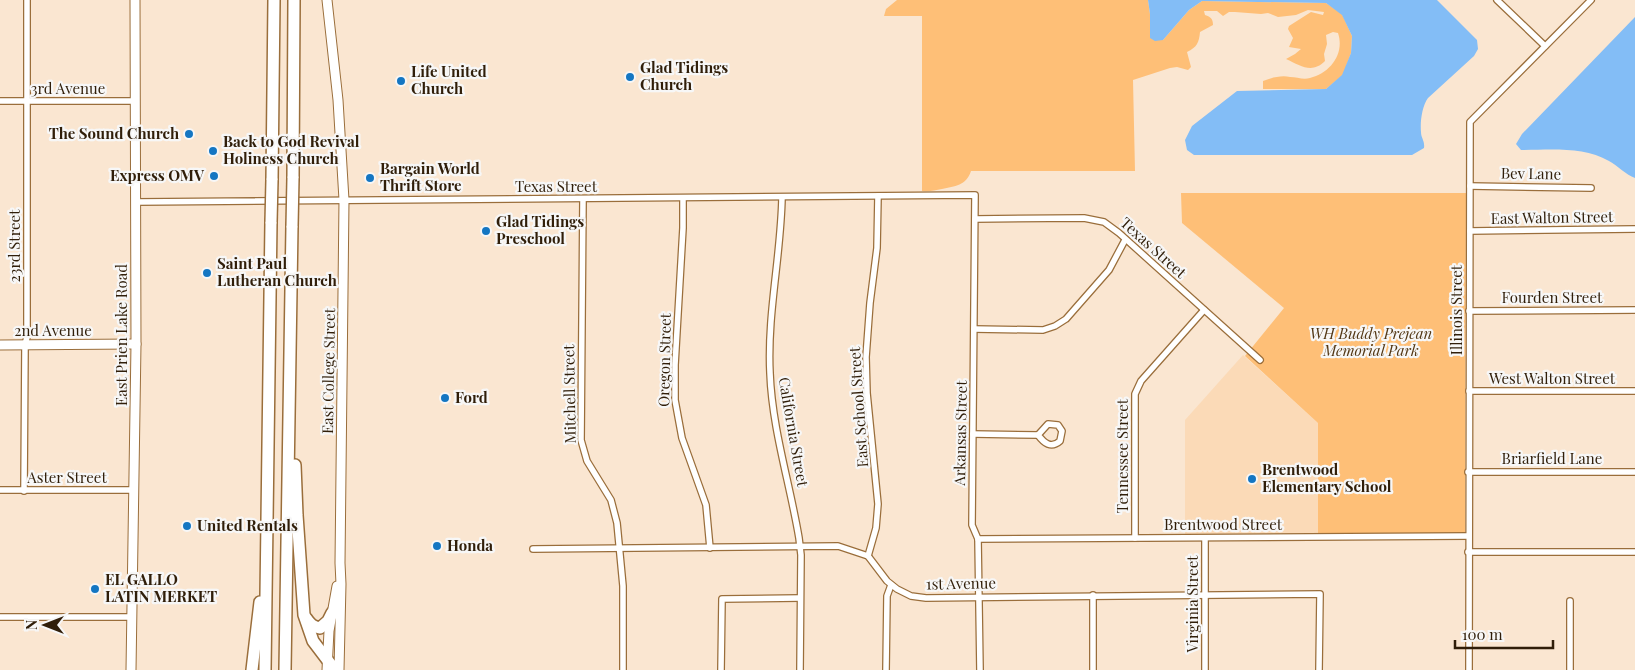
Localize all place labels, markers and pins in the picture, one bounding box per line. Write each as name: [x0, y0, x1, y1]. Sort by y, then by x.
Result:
place label: Glad Tidings Church: [640, 57, 728, 94]
place label: Life United Church: [411, 61, 487, 98]
marker: Glad Tidings Church: [624, 71, 636, 83]
marker: Life United Church: [395, 75, 407, 87]
place label: The Sound Church: [49, 123, 179, 143]
marker: The Sound Church: [183, 128, 195, 140]
place label: Back to God Revival Holiness Church: [223, 131, 360, 168]
marker: Back to God Revival Holiness Church: [207, 145, 219, 157]
place label: Bargain World Thrift Store: [380, 158, 480, 195]
place label: Express OMV: [110, 165, 205, 185]
marker: Express OMV: [208, 170, 220, 182]
marker: Bargain World Thrift Store: [364, 172, 376, 184]
place label: Glad Tidings Preschool: [496, 211, 584, 248]
marker: Glad Tidings Preschool: [480, 225, 492, 237]
place label: Saint Paul Lutheran Church: [217, 253, 337, 290]
marker: Saint Paul Lutheran Church: [201, 267, 213, 279]
place label: Ford: [455, 387, 488, 407]
marker: Ford: [439, 392, 451, 404]
place label: Brentwood Elementary School: [1262, 459, 1392, 496]
marker: Brentwood Elementary School: [1246, 473, 1258, 485]
place label: United Rentals: [197, 515, 298, 535]
marker: United Rentals: [181, 520, 193, 532]
place label: Honda: [447, 535, 493, 555]
marker: Honda: [431, 540, 443, 552]
place label: EL GALLO LATIN MERKET: [105, 569, 217, 606]
marker: EL GALLO LATIN MERKET: [89, 583, 101, 595]

